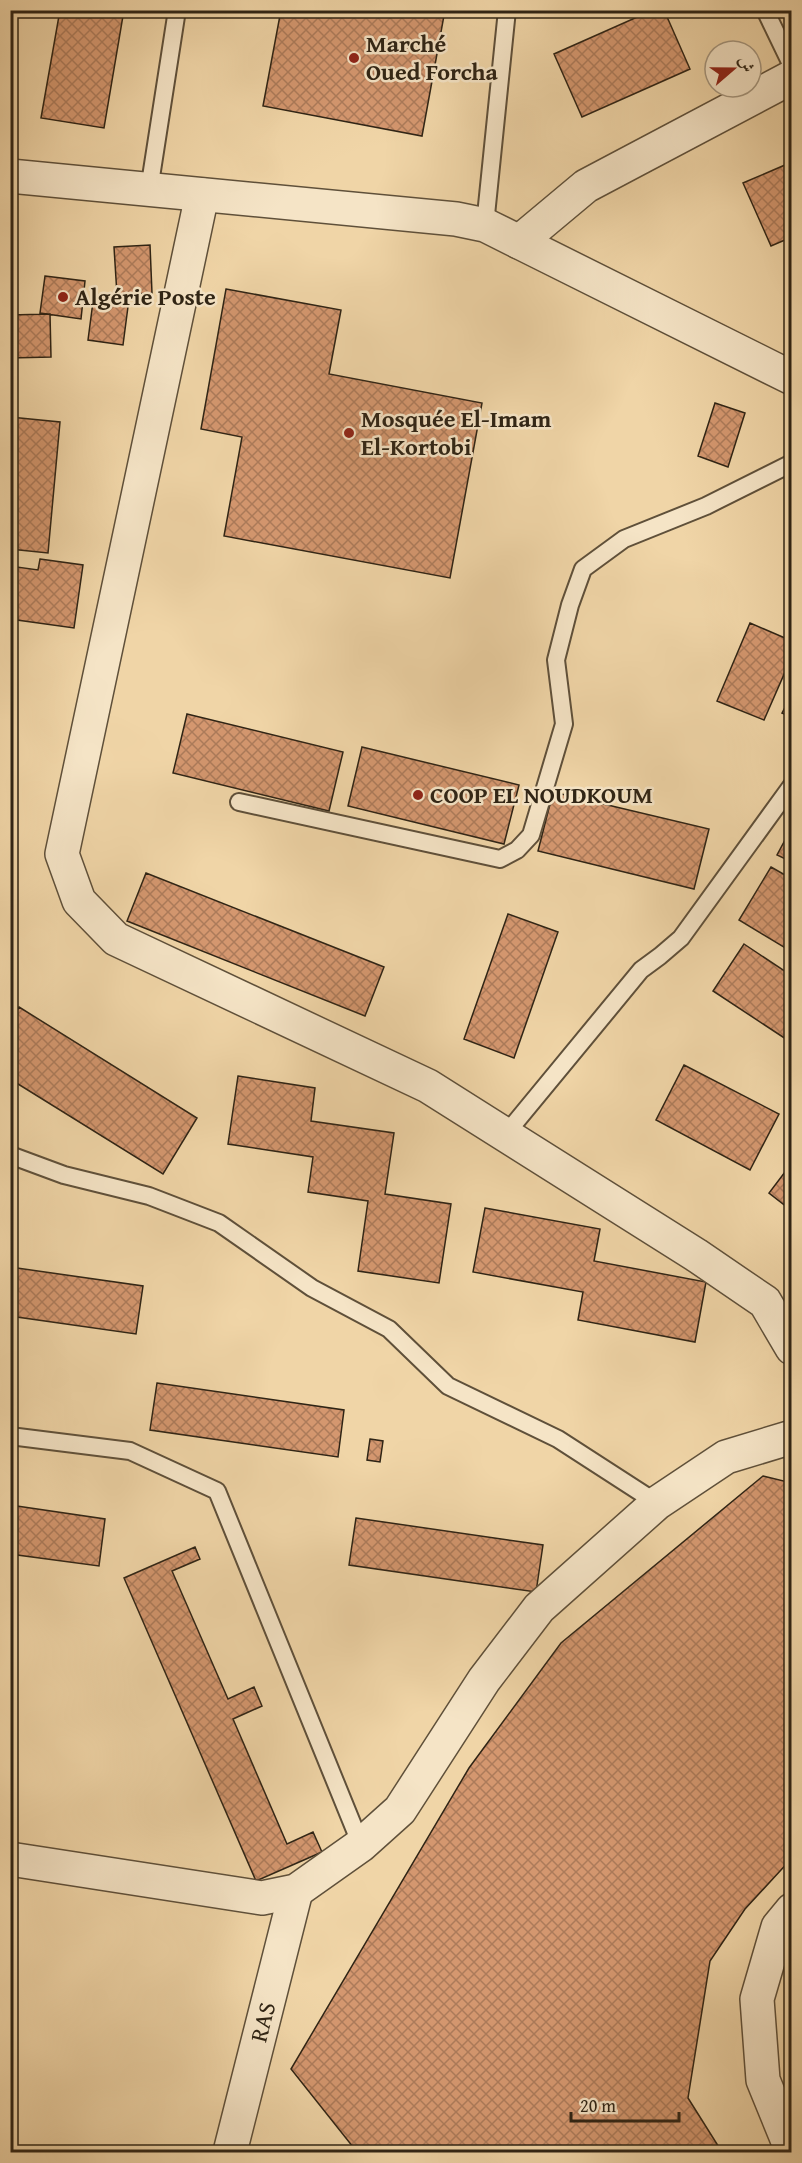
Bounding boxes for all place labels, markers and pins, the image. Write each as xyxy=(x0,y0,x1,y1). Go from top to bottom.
place label: Marché Oued Forcha xyxy=(366,26,499,89)
marker: Marché Oued Forcha xyxy=(347,51,361,65)
place label: Algérie Poste xyxy=(75,279,216,314)
marker: Algérie Poste xyxy=(56,290,70,304)
place label: Mosquée El-Imam El-Kortobi xyxy=(361,401,552,464)
marker: Mosquée El-Imam El-Kortobi xyxy=(342,426,356,440)
place label: COOP EL NOUDKOUM xyxy=(430,777,653,812)
marker: COOP EL NOUDKOUM xyxy=(411,788,425,802)

